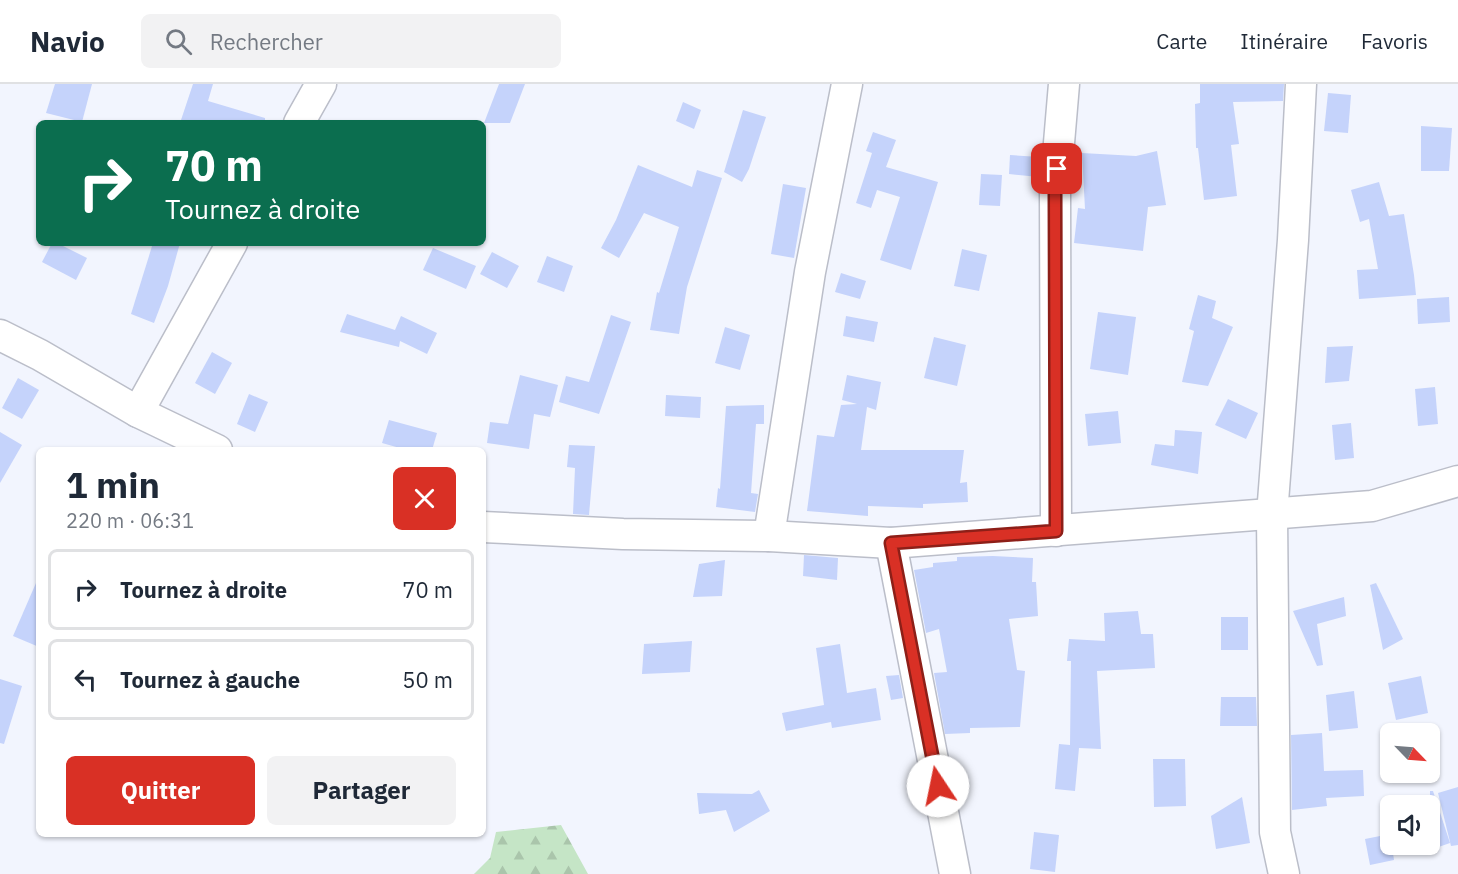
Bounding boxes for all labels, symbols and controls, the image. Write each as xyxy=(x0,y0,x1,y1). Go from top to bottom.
search box xyxy=(141,14,561,68)
text: Navio xyxy=(30,23,105,60)
icon: search xyxy=(162,25,195,58)
text: Rechercher xyxy=(210,27,323,56)
text: Carte xyxy=(1156,27,1207,55)
text: Itinéraire xyxy=(1240,27,1328,55)
text: Favoris xyxy=(1361,27,1428,55)
text: 70 m xyxy=(165,138,263,193)
pin xyxy=(1031,143,1082,194)
icon: right xyxy=(66,144,144,222)
icon: arrive xyxy=(1040,152,1073,185)
text: Tournez à droite xyxy=(165,191,360,226)
text: 1 min xyxy=(66,461,160,508)
button: close xyxy=(393,467,456,530)
text: 220 m · 06:31 xyxy=(66,507,194,534)
icon: right xyxy=(69,573,102,606)
text: Tournez à droite xyxy=(120,575,287,604)
text: 70 m xyxy=(402,575,453,604)
icon: left xyxy=(69,663,102,696)
text: Tournez à gauche xyxy=(120,665,300,694)
text: 50 m xyxy=(402,665,453,694)
north arrow xyxy=(1380,723,1440,783)
map controls xyxy=(1380,723,1440,855)
position arrow xyxy=(906,754,970,818)
button: Quitter xyxy=(66,756,255,825)
button: Partager xyxy=(267,756,456,825)
button: sound xyxy=(1380,795,1440,855)

